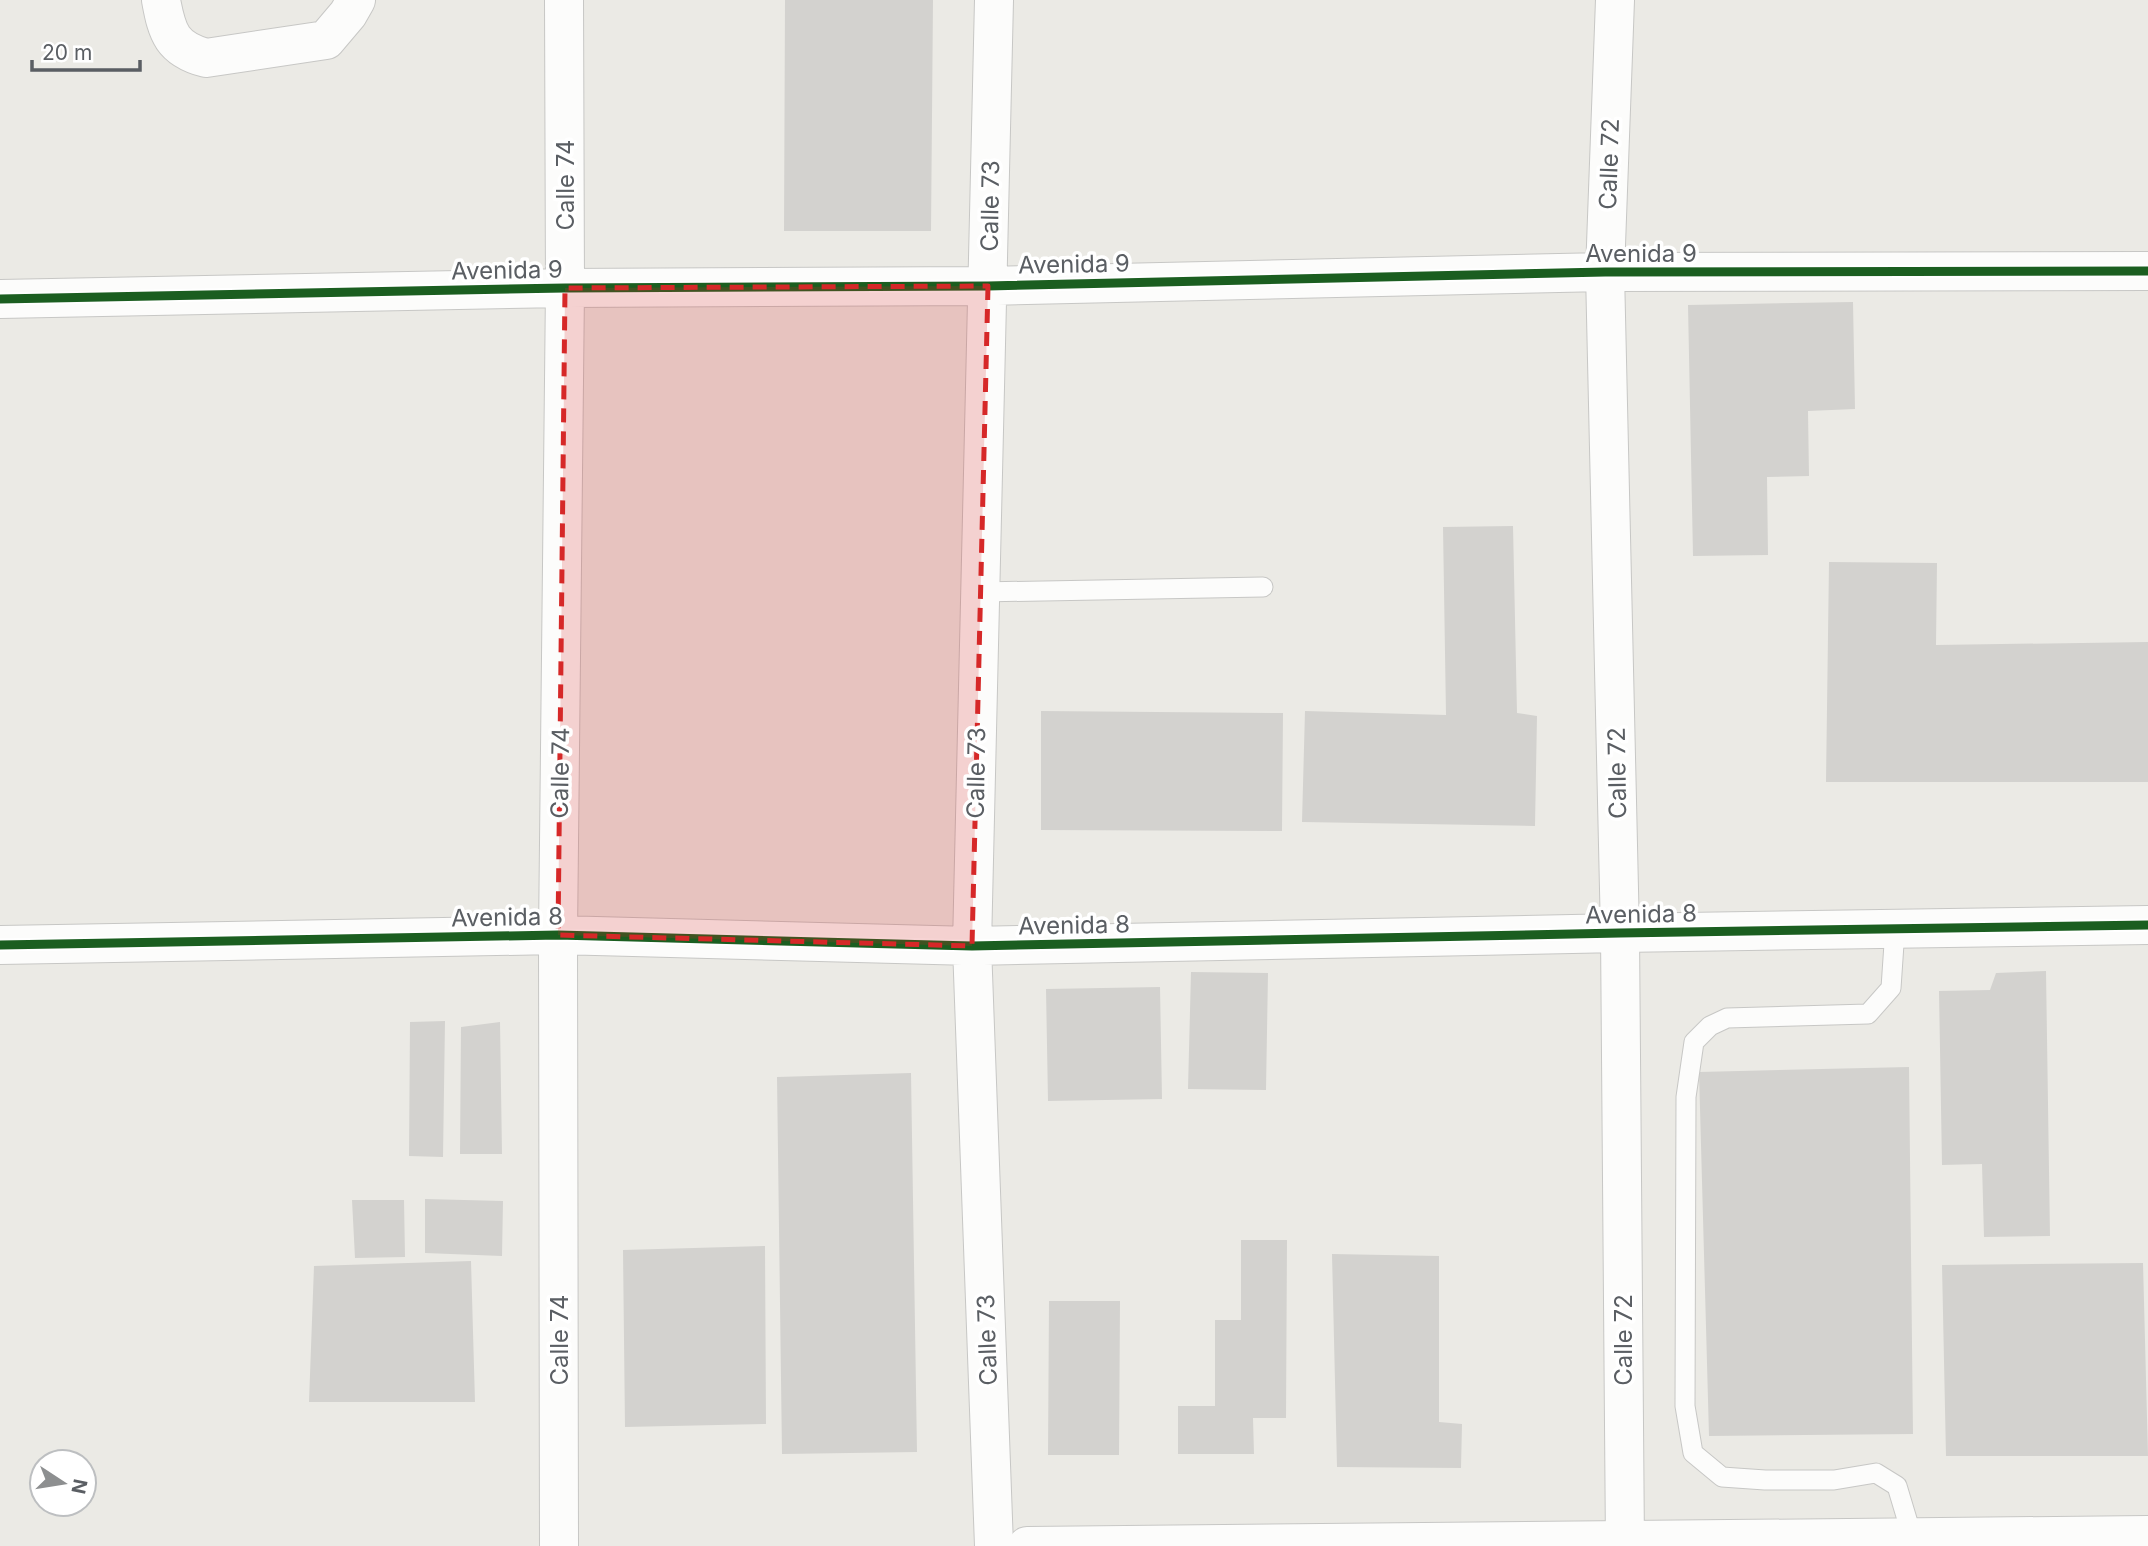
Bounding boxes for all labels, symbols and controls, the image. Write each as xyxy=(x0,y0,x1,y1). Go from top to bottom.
scale bar xyxy=(32,28,140,72)
text: 20 m xyxy=(42,40,92,65)
street label: Calle 72 xyxy=(1593,118,1625,210)
street label: Calle 74 xyxy=(551,139,580,231)
street label: Calle 73 xyxy=(975,160,1005,252)
street label: Avenida 9 xyxy=(1585,239,1697,268)
street label: Avenida 9 xyxy=(1018,249,1130,279)
street label: Avenida 9 xyxy=(451,255,563,285)
street label: Calle 74 xyxy=(545,727,575,819)
street label: Calle 73 xyxy=(961,727,991,819)
street label: Calle 72 xyxy=(1602,727,1632,819)
street label: Avenida 8 xyxy=(1585,899,1697,929)
street label: Avenida 8 xyxy=(451,902,563,932)
street label: Avenida 8 xyxy=(1018,910,1130,940)
street label: Calle 74 xyxy=(545,1294,574,1386)
street label: Calle 73 xyxy=(971,1294,1003,1386)
street label: Calle 72 xyxy=(1609,1294,1638,1386)
north arrow xyxy=(28,1448,98,1518)
text: N xyxy=(66,1477,92,1496)

